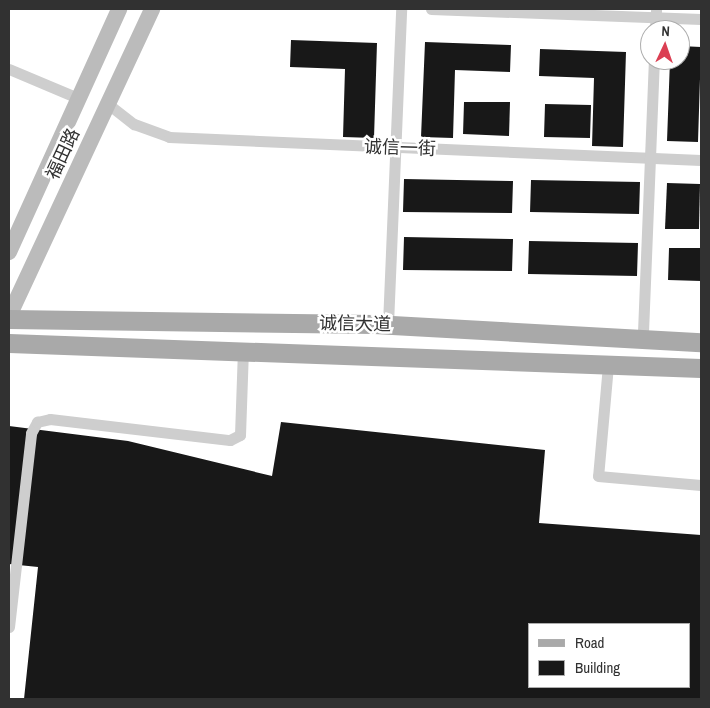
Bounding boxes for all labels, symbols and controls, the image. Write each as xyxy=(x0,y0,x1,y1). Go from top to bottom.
north arrow xyxy=(640,20,690,70)
text: N xyxy=(661,22,670,40)
street label: 福田路 xyxy=(42,125,84,183)
street label: 诚信一街 xyxy=(364,136,436,160)
street label: 诚信大道 xyxy=(319,313,391,335)
legend xyxy=(528,623,690,688)
text: Road xyxy=(575,632,604,653)
text: Building xyxy=(575,657,620,678)

